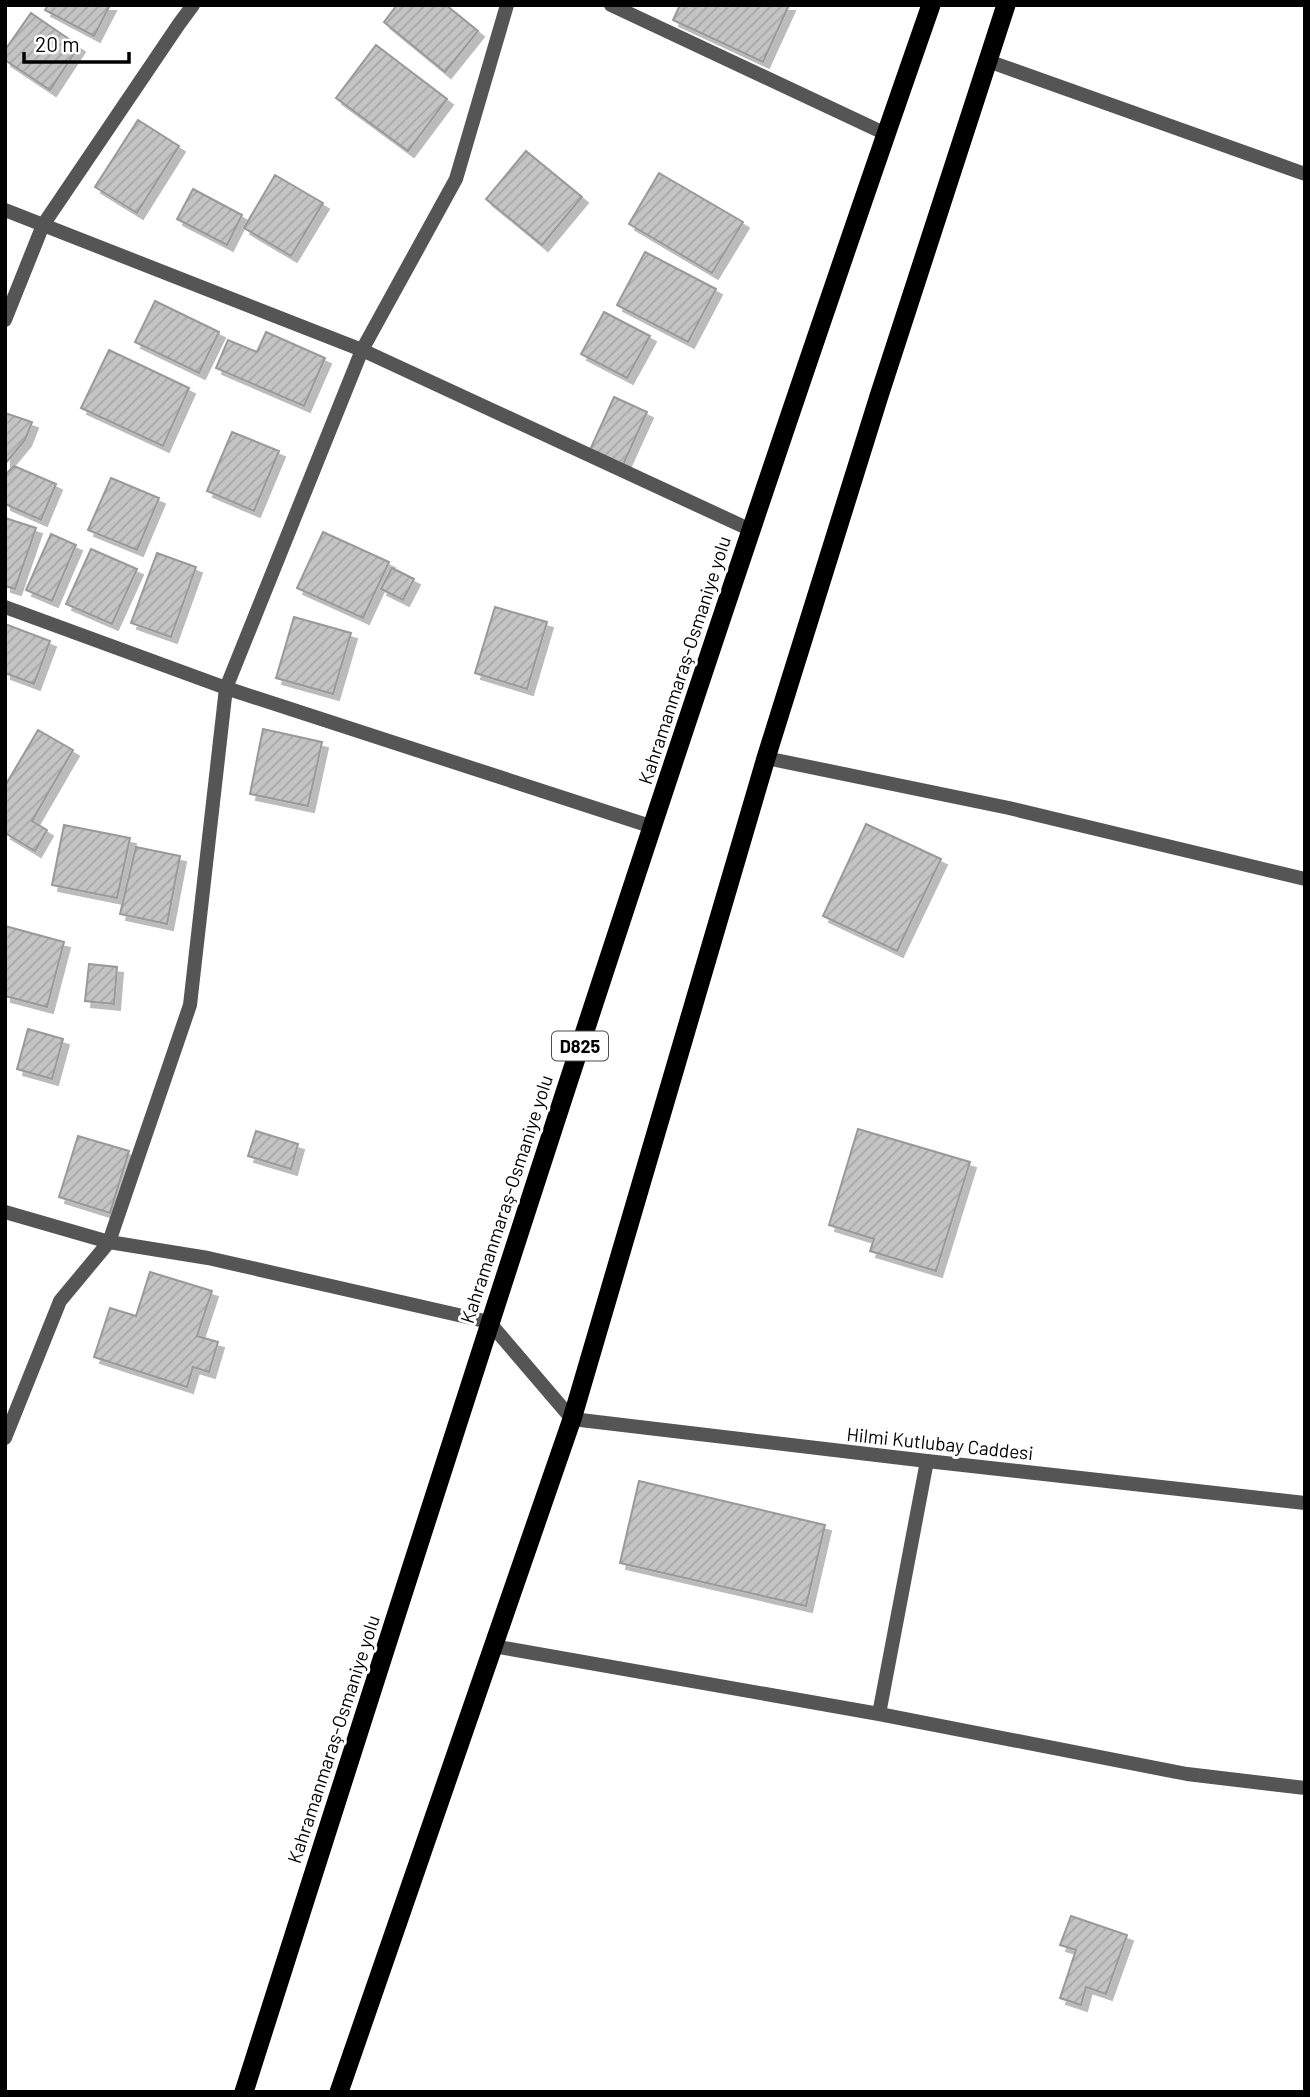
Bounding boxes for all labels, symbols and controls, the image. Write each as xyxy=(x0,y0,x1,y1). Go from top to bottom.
scale bar xyxy=(24,21,130,65)
text: 20 m xyxy=(35,31,80,56)
street label: Kahramanmaraş-Osmaniye yolu xyxy=(633,533,735,787)
road number: D825 xyxy=(552,1031,608,1060)
street label: Kahramanmaraş-Osmaniye yolu xyxy=(455,1072,557,1326)
street label: Hilmi Kutlubay Caddesi xyxy=(846,1422,1034,1464)
street label: Kahramanmaraş-Osmaniye yolu xyxy=(282,1612,384,1866)

